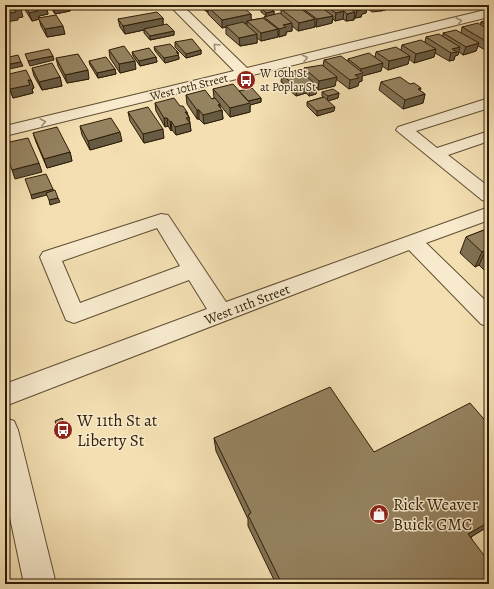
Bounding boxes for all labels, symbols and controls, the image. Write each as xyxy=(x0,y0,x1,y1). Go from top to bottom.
one-way arrow xyxy=(456,17,462,25)
one-way arrow xyxy=(213,43,221,51)
one-way arrow xyxy=(302,55,308,63)
place label: W 10th St at Poplar St xyxy=(259,65,316,95)
bus stop icon: W 10th St at Poplar St xyxy=(235,69,257,91)
street label: West 10th Street xyxy=(147,70,230,105)
one-way arrow xyxy=(39,118,46,127)
street label: West 11th Street xyxy=(201,279,293,330)
place label: W 11th St at Liberty St xyxy=(76,409,158,452)
bus stop icon: W 11th St at Liberty St xyxy=(52,419,74,441)
place label: Rick Weaver Buick GMC xyxy=(393,493,479,536)
shop icon: Rick Weaver Buick GMC xyxy=(368,503,390,525)

